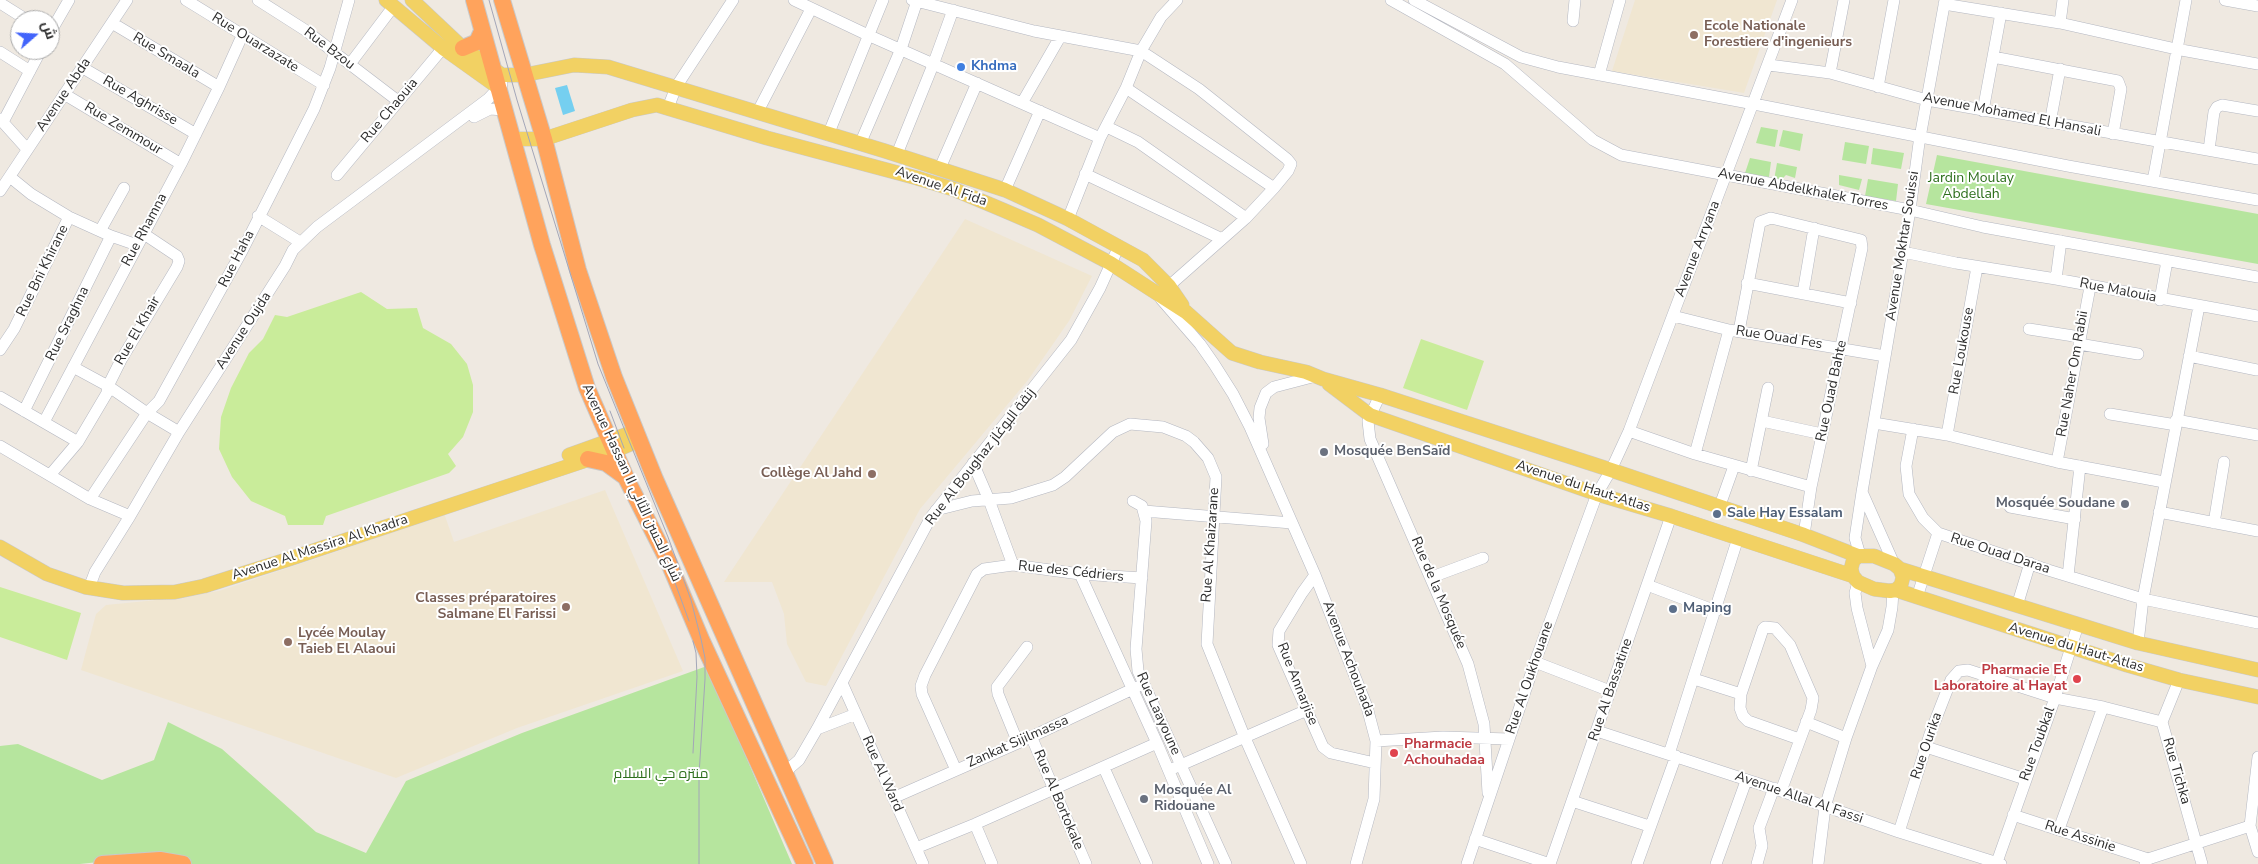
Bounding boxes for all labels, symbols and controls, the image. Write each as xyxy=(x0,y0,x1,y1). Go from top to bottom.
north arrow xyxy=(10,10,60,60)
street label: Rue Ouarzazate xyxy=(208,10,302,76)
text: ش xyxy=(37,19,61,42)
place label: Ecole Nationale Forestiere d'ingenieurs xyxy=(1704,19,1852,52)
street label: Rue Bzou xyxy=(300,24,358,74)
street label: Rue Smaala xyxy=(129,29,203,83)
marker: Ecole Nationale Forestiere d'ingenieurs xyxy=(1688,29,1700,41)
street label: Avenue Abda xyxy=(33,55,95,135)
place label: Khdma xyxy=(971,59,1017,75)
marker: Khdma xyxy=(955,61,967,73)
street label: Rue Aghrisse xyxy=(100,73,180,129)
street label: Rue Chaouia xyxy=(358,75,422,147)
street label: Avenue Mohamed El Hansali xyxy=(1922,89,2102,141)
street label: Rue Zemmour xyxy=(81,99,165,159)
street label: Avenue Al Fida xyxy=(893,163,989,211)
street label: Avenue Abdelkhalek Torres xyxy=(1716,165,1890,215)
street label: Avenue Mokhtar Souissi xyxy=(1883,170,1923,322)
park label: Jardin Moulay Abdellah xyxy=(1928,171,2014,203)
street label: Rue Rhamna xyxy=(119,191,171,269)
street label: Avenue Arryana xyxy=(1672,198,1724,300)
street label: Rue Bni Khirane xyxy=(13,222,73,320)
street label: Rue Haha xyxy=(216,228,258,290)
street label: Rue Malouia xyxy=(2078,275,2158,307)
street label: Rue Sraghna xyxy=(43,284,93,364)
street label: Avenue Oujda xyxy=(213,289,275,373)
street label: Rue El Khair xyxy=(112,294,164,368)
street label: Rue Loukouse xyxy=(1946,306,1978,396)
street label: Rue Naher Om Rabii xyxy=(2054,310,2092,438)
street label: Rue Ouad Fes xyxy=(1734,323,1824,353)
street label: Rue Ouad Bahte xyxy=(1813,339,1851,443)
street label: Avenue Hassan II شارع الحسن الثاني xyxy=(578,381,684,585)
street label: Rue Al Boughaz زنقة البوغاز xyxy=(922,385,1040,529)
place label: Mosquée BenSaïd xyxy=(1334,444,1450,460)
marker: Mosquée BenSaïd xyxy=(1318,446,1330,458)
street label: Avenue du Haut-Atlas xyxy=(1514,457,1652,517)
place label: Collège Al Jahd xyxy=(761,466,862,482)
marker: Collège Al Jahd xyxy=(866,468,878,480)
street label: Rue Al Khaizarane xyxy=(1199,487,1223,603)
place label: Mosquée Soudane xyxy=(1996,496,2115,512)
marker: Mosquée Soudane xyxy=(2119,498,2131,510)
place label: Sale Hay Essalam xyxy=(1727,506,1843,522)
marker: Sale Hay Essalam xyxy=(1711,508,1723,520)
street label: Avenue Al Massira Al Khadra xyxy=(230,512,410,584)
street label: Rue Ouad Daraa xyxy=(1948,530,2052,578)
street label: Rue de la Mosquée xyxy=(1407,534,1469,652)
street label: Rue des Cédriers xyxy=(1017,558,1125,586)
place label: Classes préparatoires Salmane El Farissi xyxy=(415,591,556,624)
street label: Avenue Achouhada xyxy=(1318,599,1378,719)
marker: Classes préparatoires Salmane El Farissi xyxy=(560,601,572,613)
place label: Maping xyxy=(1683,601,1731,617)
marker: Maping xyxy=(1667,603,1679,615)
street label: Rue Al Oukhouane xyxy=(1503,619,1557,737)
street label: Avenue du Haut-Atlas xyxy=(2006,619,2146,677)
place label: Lycée Moulay Taieb El Alaoui xyxy=(298,626,395,658)
marker: Lycée Moulay Taieb El Alaoui xyxy=(282,636,294,648)
street label: Rue Al Bassatine xyxy=(1586,636,1636,744)
street label: Rue Annarjise xyxy=(1273,640,1321,728)
place label: Pharmacie Et Laboratoire al Hayat xyxy=(1934,663,2067,696)
street label: Rue Laayoune xyxy=(1132,670,1184,758)
marker: Pharmacie Et Laboratoire al Hayat xyxy=(2071,673,2083,685)
street label: Rue Toubkal xyxy=(2017,705,2059,783)
street label: Rue Ourika xyxy=(1908,710,1946,782)
street label: Zankat Sijilmassa xyxy=(965,712,1071,772)
street label: Rue Al Ward xyxy=(858,733,906,815)
street label: Rue Tichka xyxy=(2158,736,2194,806)
place label: Pharmacie Achouhadaa xyxy=(1404,737,1485,770)
street label: Rue Al Bortokale xyxy=(1029,747,1087,853)
marker: Pharmacie Achouhadaa xyxy=(1388,747,1400,759)
park label: منتزه حي السلام xyxy=(614,767,708,783)
street label: Avenue Allal Al Fassi xyxy=(1733,768,1865,828)
place label: Mosquée Al Ridouane xyxy=(1154,783,1231,816)
marker: Mosquée Al Ridouane xyxy=(1138,793,1150,805)
street label: Rue Assinie xyxy=(2042,818,2118,856)

